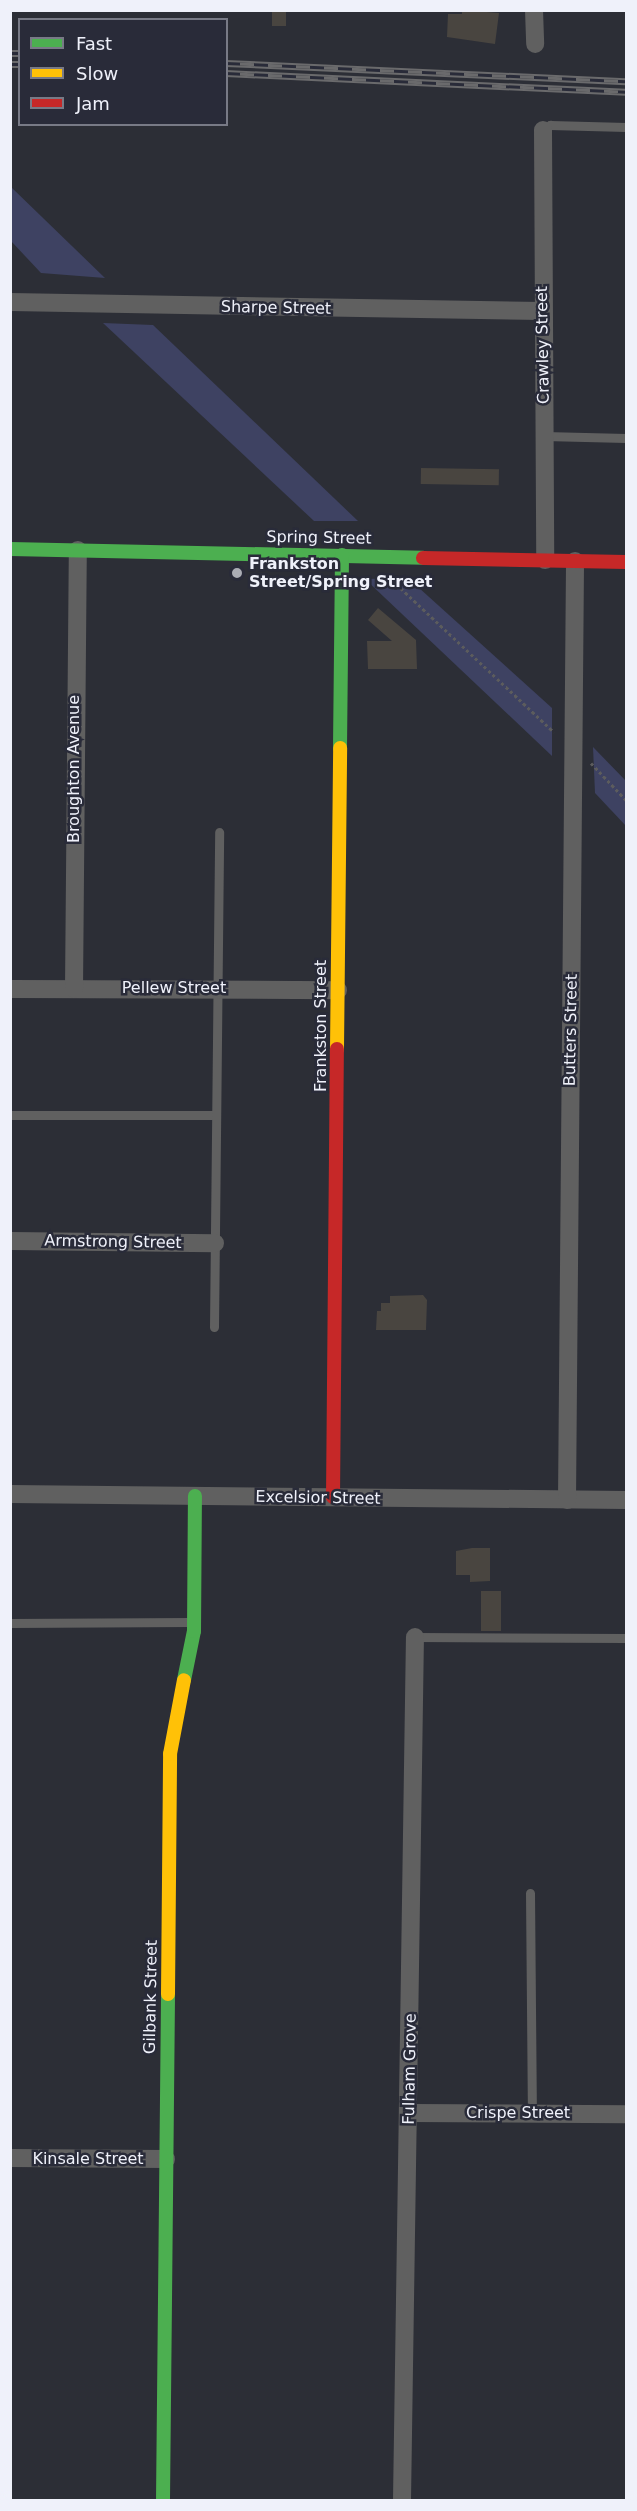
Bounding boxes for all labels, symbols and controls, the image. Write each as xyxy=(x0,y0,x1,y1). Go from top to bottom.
legend xyxy=(18,18,228,126)
text: Fast xyxy=(76,33,112,54)
text: Slow xyxy=(76,63,118,84)
text: Jam xyxy=(76,93,110,114)
street label: Crawley Street xyxy=(532,286,554,404)
street label: Sharpe Street xyxy=(221,297,331,319)
street label: Spring Street xyxy=(266,527,372,549)
place label: Frankston Street/Spring Street xyxy=(249,554,432,592)
marker: Frankston Street/Spring Street xyxy=(230,566,244,580)
street label: Broughton Avenue xyxy=(64,695,84,843)
street label: Frankston Street xyxy=(311,960,331,1092)
street label: Butters Street xyxy=(560,974,582,1086)
street label: Pellew Street xyxy=(122,978,226,998)
street label: Armstrong Street xyxy=(44,1231,182,1253)
street label: Excelsior Street xyxy=(255,1487,381,1509)
street label: Gilbank Street xyxy=(140,1940,162,2054)
street label: Fulham Grove xyxy=(399,2013,421,2125)
street label: Crispe Street xyxy=(466,2103,570,2123)
street label: Kinsale Street xyxy=(32,2149,144,2169)

